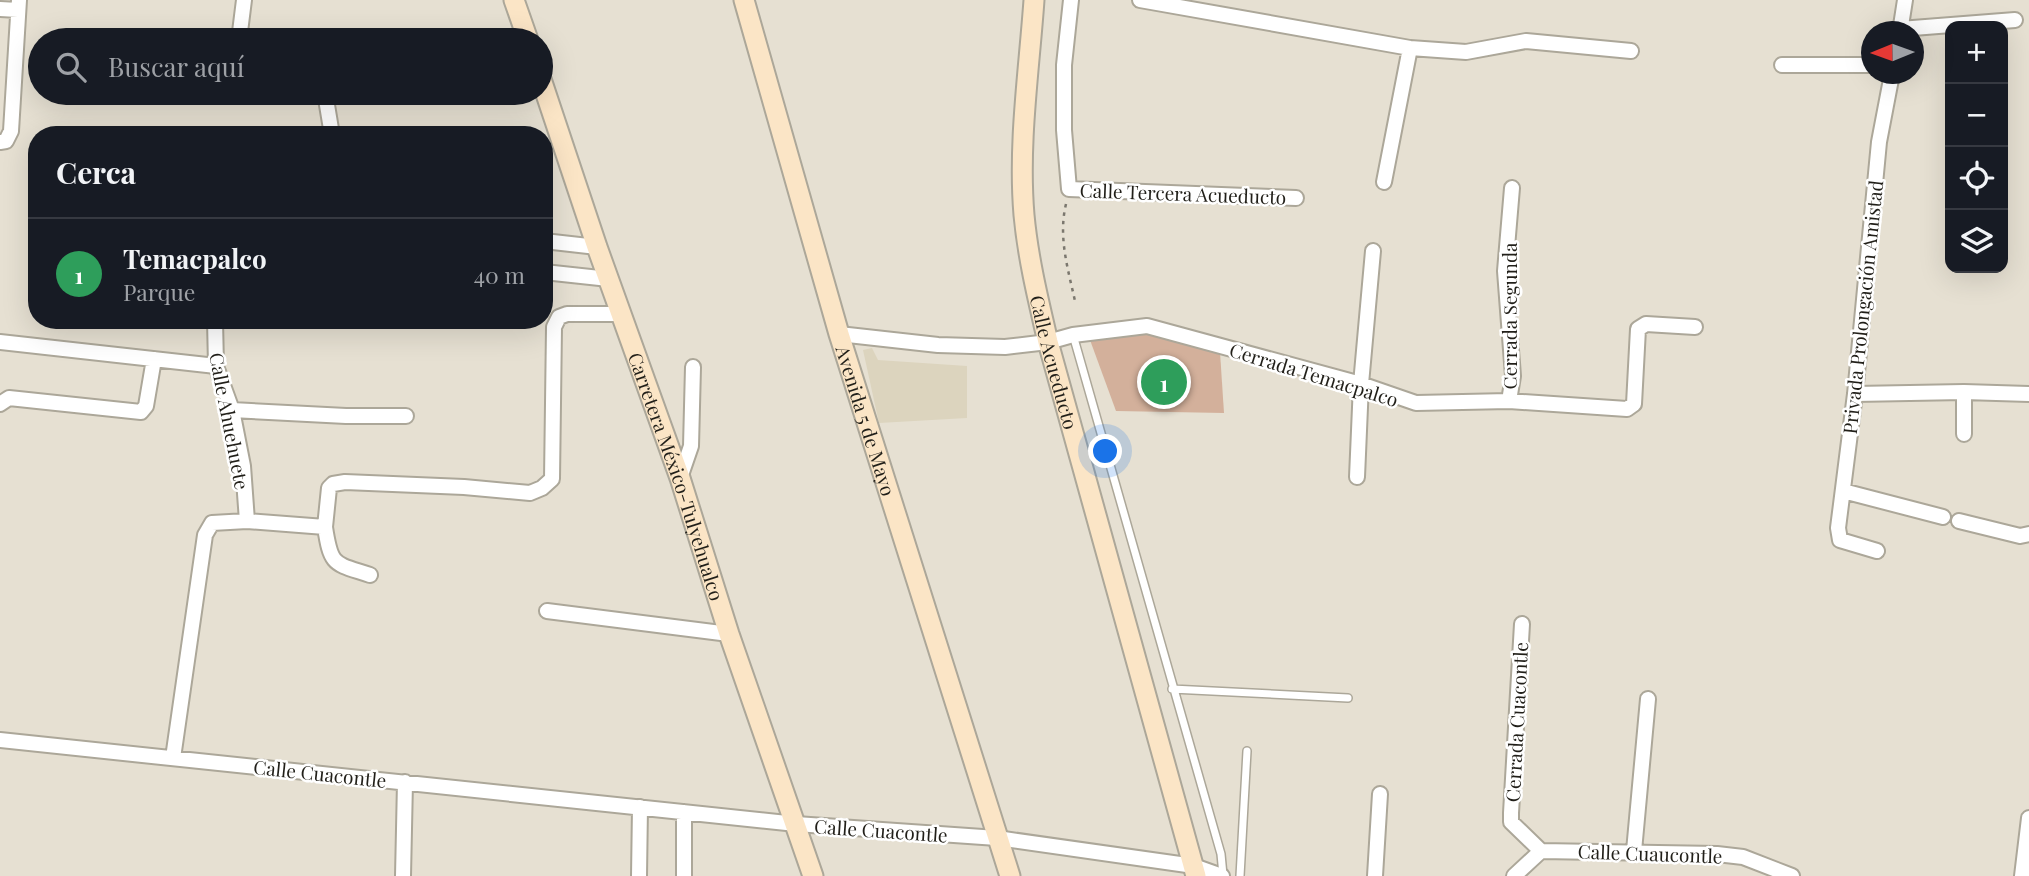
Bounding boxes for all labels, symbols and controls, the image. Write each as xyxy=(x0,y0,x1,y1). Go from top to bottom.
north arrow xyxy=(1861,21,1924,84)
map controls xyxy=(1945,21,2008,273)
button: + xyxy=(1945,21,2008,84)
search box xyxy=(28,28,553,105)
icon: search xyxy=(52,48,90,86)
text: Buscar aquí xyxy=(108,49,244,84)
button: − xyxy=(1945,84,2008,147)
button: locate xyxy=(1945,147,2008,210)
text: Cerca xyxy=(56,152,136,192)
street label: Calle Tercera Acueducto xyxy=(1079,176,1287,210)
street label: Privada Prolongación Amistad xyxy=(1836,179,1888,435)
button: layers xyxy=(1945,210,2008,273)
text: Temacpalco xyxy=(123,241,267,276)
street label: Cerrada Segunda xyxy=(1496,242,1522,389)
text: 1 xyxy=(75,259,83,290)
text: 40 m xyxy=(474,259,525,290)
text: Parque xyxy=(123,276,195,307)
street label: Calle Acueducto xyxy=(1025,293,1085,432)
street label: Cerrada Temacpalco xyxy=(1226,336,1402,412)
street label: Avenida 5 de Mayo xyxy=(830,341,902,499)
street label: Carretera México-Tulyehualco xyxy=(623,349,731,604)
street label: Calle Ahuehuete xyxy=(204,350,256,492)
pin: 1 xyxy=(1141,356,1187,408)
your location xyxy=(1088,434,1122,468)
street label: Cerrada Cuacontle xyxy=(1499,641,1533,803)
street label: Calle Cuacontle xyxy=(252,753,388,793)
street label: Calle Cuacontle xyxy=(813,812,949,848)
street label: Calle Cuaucontle xyxy=(1577,837,1723,869)

